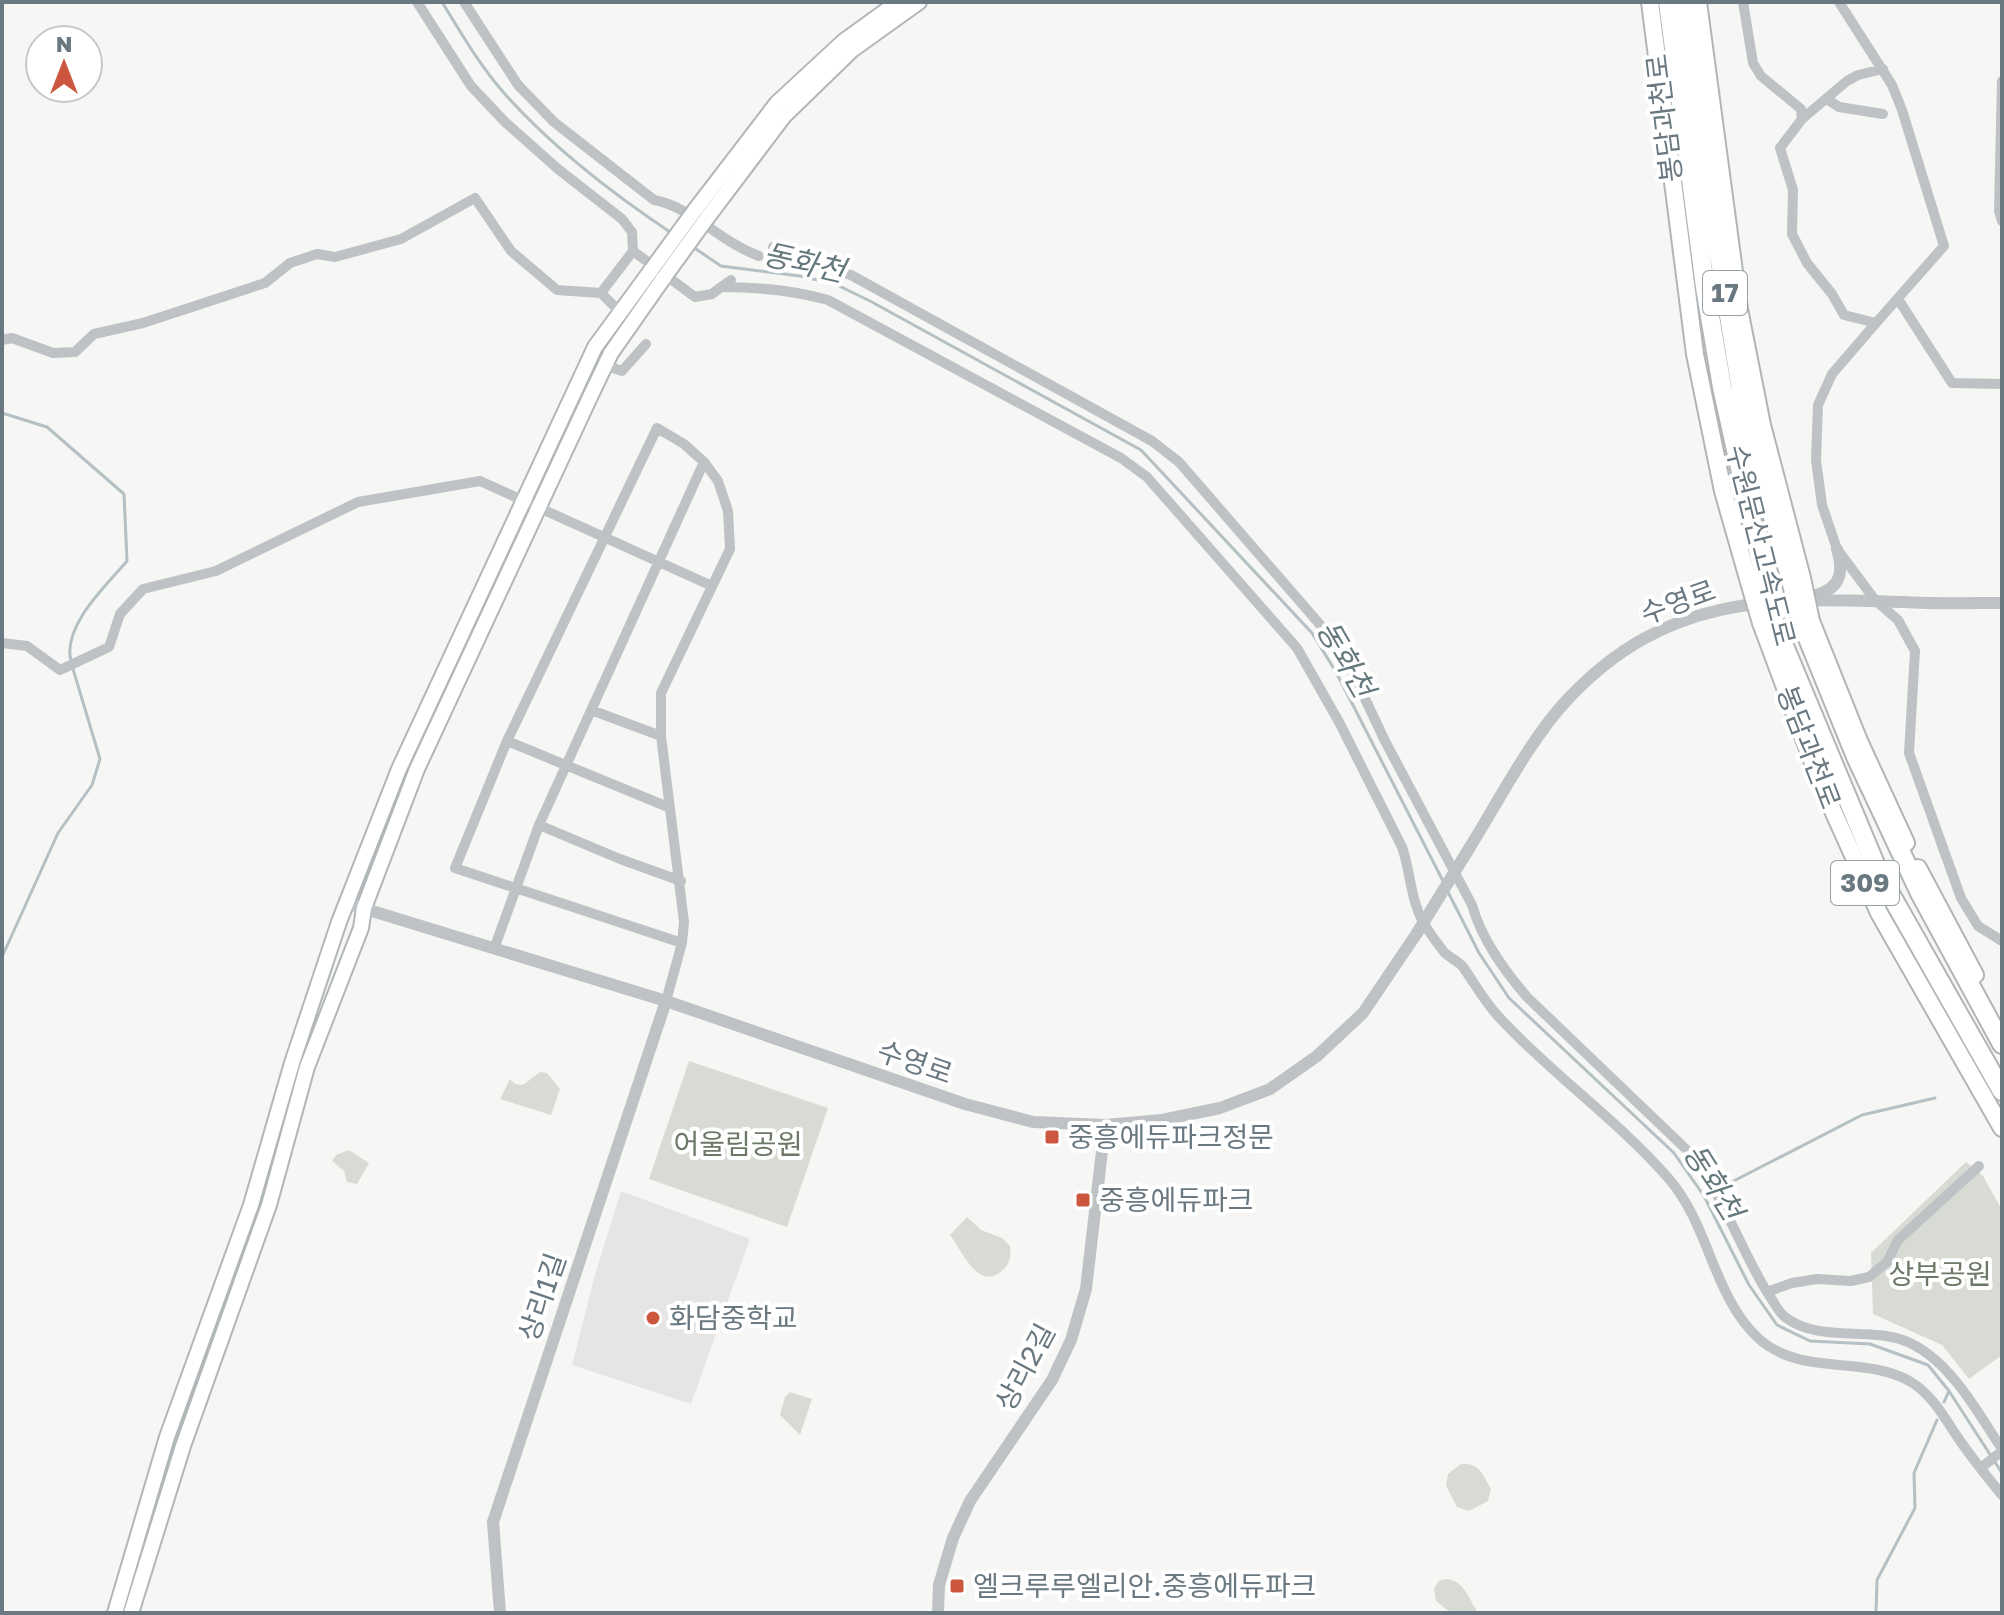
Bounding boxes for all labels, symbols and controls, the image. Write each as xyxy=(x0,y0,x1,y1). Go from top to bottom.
north arrow xyxy=(24,24,104,104)
text: N xyxy=(56,30,72,57)
street label: 봉담과천로 xyxy=(1639,52,1688,184)
water label: 동화천 xyxy=(760,235,852,290)
road number: 17 xyxy=(1703,271,1747,315)
street label: 수원문산고속도로 xyxy=(1721,441,1802,649)
street label: 수영로 xyxy=(1636,573,1720,630)
water label: 동화천 xyxy=(1310,614,1384,706)
street label: 봉담과천로 xyxy=(1771,681,1848,813)
road number: 309 xyxy=(1831,861,1899,905)
street label: 수영로 xyxy=(873,1033,957,1090)
place label: 중흥에듀파크정문 xyxy=(1068,1120,1274,1153)
park label: 어울림공원 xyxy=(674,1127,802,1160)
marker: 중흥에듀파크정문 xyxy=(1043,1128,1061,1146)
water label: 동화천 xyxy=(1677,1137,1753,1229)
place label: 중흥에듀파크 xyxy=(1099,1183,1254,1216)
marker: 중흥에듀파크 xyxy=(1074,1191,1092,1209)
street label: 상리1길 xyxy=(511,1249,572,1345)
park label: 상부공원 xyxy=(1888,1257,1992,1290)
place label: 화담중학교 xyxy=(669,1301,798,1334)
marker: 화담중학교 xyxy=(644,1309,662,1327)
street label: 상리2길 xyxy=(988,1318,1061,1416)
place label: 엘크루루엘리안.중흥에듀파크 xyxy=(973,1569,1316,1602)
marker: 엘크루루엘리안.중흥에듀파크 xyxy=(948,1577,966,1595)

